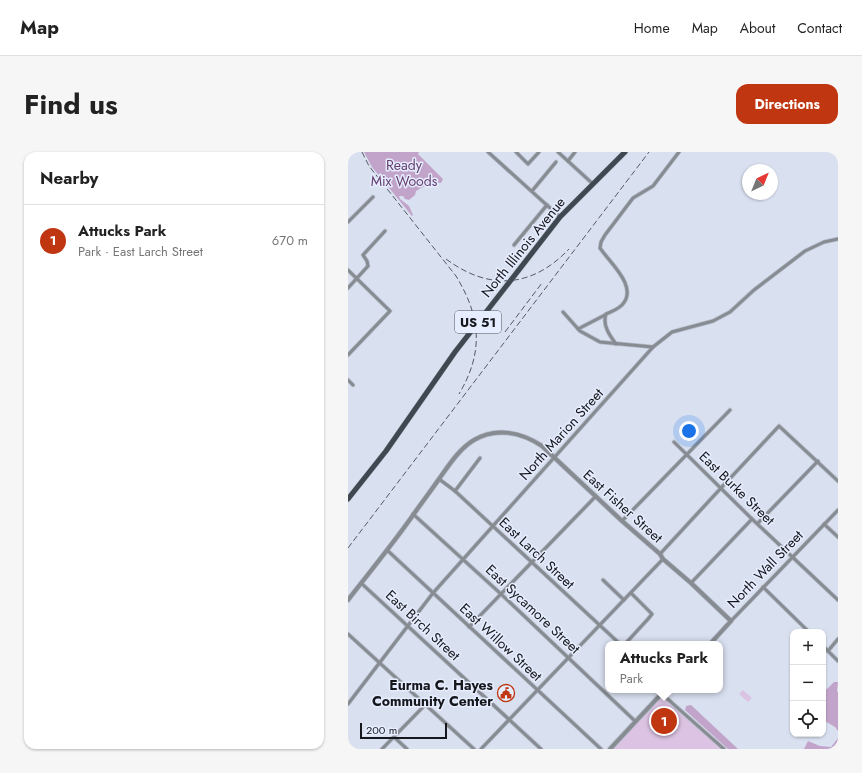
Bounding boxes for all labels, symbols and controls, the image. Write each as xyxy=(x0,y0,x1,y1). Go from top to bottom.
text: Map xyxy=(20,14,59,41)
text: Home xyxy=(634,18,670,38)
text: Map xyxy=(692,18,718,38)
text: About xyxy=(740,18,775,38)
text: Contact xyxy=(797,18,842,38)
text: Find us xyxy=(24,84,118,125)
button: Directions xyxy=(736,84,838,124)
park label: Ready Mix Woods xyxy=(371,155,438,191)
north arrow xyxy=(742,164,778,200)
text: Nearby xyxy=(40,166,98,190)
street label: North Illinois Avenue xyxy=(476,193,570,301)
text: Attucks Park xyxy=(78,220,166,242)
text: 1 xyxy=(50,231,56,250)
text: 670 m xyxy=(272,231,308,250)
text: Park · East Larch Street xyxy=(78,242,203,261)
road number: US 51 xyxy=(455,311,501,333)
street label: North Marion Street xyxy=(514,383,608,484)
your location xyxy=(679,421,699,441)
street label: East Burke Street xyxy=(695,447,780,530)
street label: East Fisher Street xyxy=(579,465,668,548)
street label: East Larch Street xyxy=(495,513,580,594)
street label: North Wall Street xyxy=(723,525,808,612)
street label: East Sycamore Street xyxy=(481,560,585,659)
street label: East Birch Street xyxy=(381,585,465,665)
street label: East Willow Street xyxy=(455,598,547,686)
map controls xyxy=(790,629,826,737)
button: + xyxy=(790,629,826,665)
popup xyxy=(605,641,723,693)
text: Attucks Park xyxy=(620,647,708,669)
button: − xyxy=(790,665,826,701)
text: Park xyxy=(620,669,643,688)
place label: Eurma C. Hayes Community Center xyxy=(372,675,494,711)
public building icon: Eurma C. Hayes Community Center xyxy=(496,683,516,703)
button: locate xyxy=(790,701,826,737)
pin: 1 xyxy=(651,706,677,736)
scale bar xyxy=(360,721,447,740)
text: 200 m xyxy=(366,722,397,738)

